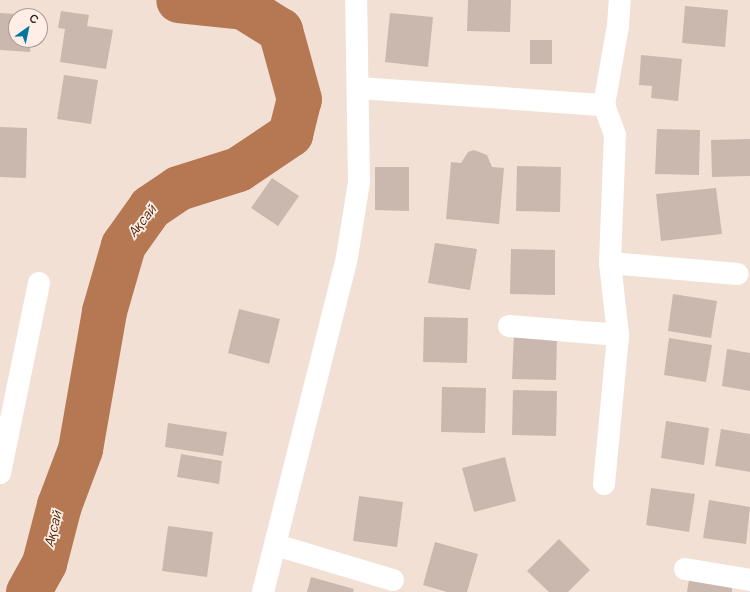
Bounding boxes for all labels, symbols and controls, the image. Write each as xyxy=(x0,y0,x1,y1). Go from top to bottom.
north arrow xyxy=(8,8,48,48)
text: С xyxy=(27,10,42,27)
water label: Ақсай xyxy=(125,202,159,240)
water label: Ақсай xyxy=(41,510,65,548)

